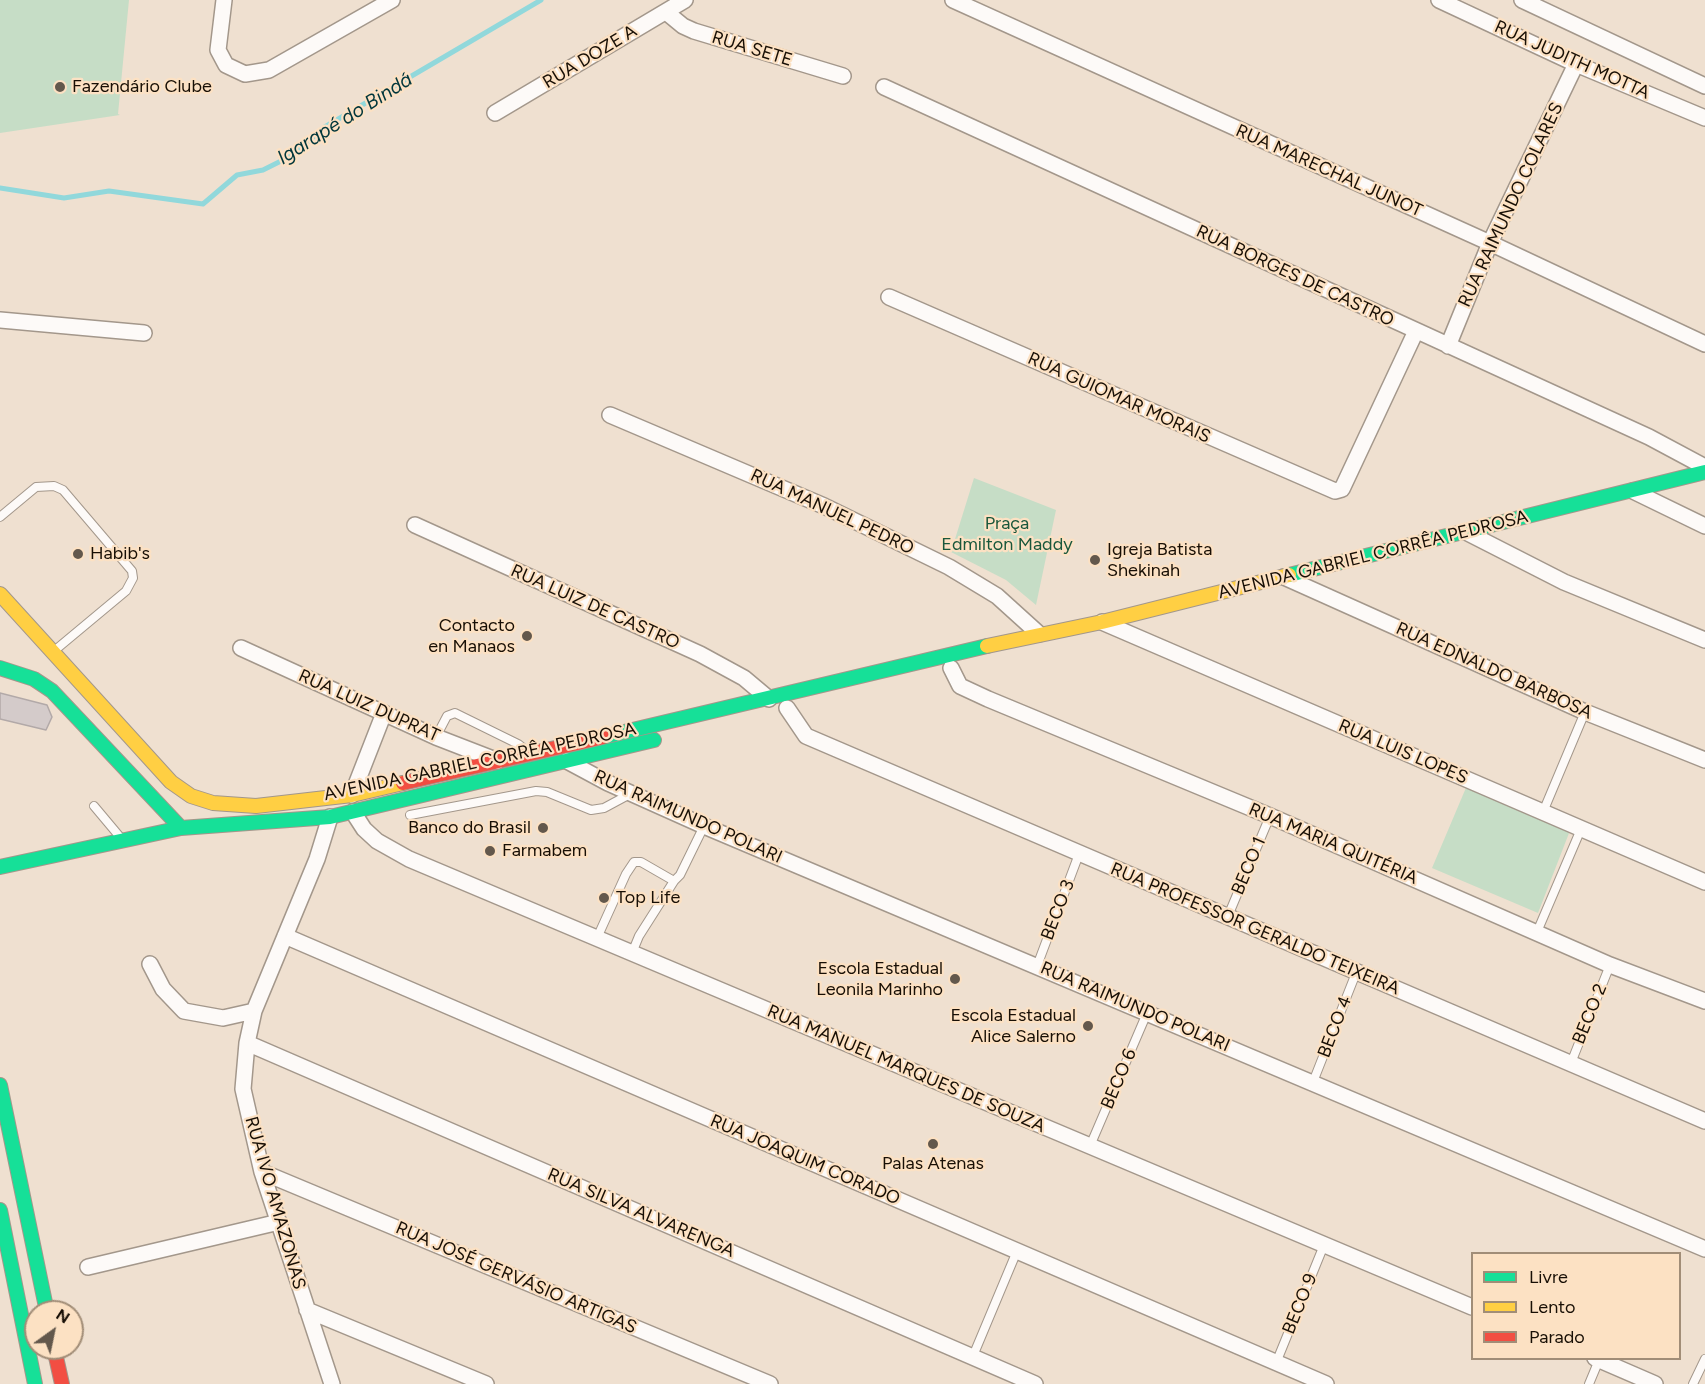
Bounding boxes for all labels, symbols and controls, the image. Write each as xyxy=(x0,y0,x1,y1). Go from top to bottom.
street label: RUA JUDITH MOTTA xyxy=(1491,16,1653,104)
street label: RUA DOZE A xyxy=(539,20,641,94)
street label: RUA SETE xyxy=(709,27,795,71)
water label: Igarapé do Bindá xyxy=(273,68,417,170)
place label: Fazendário Clube xyxy=(72,76,212,98)
marker: Fazendário Clube xyxy=(53,80,67,94)
street label: RUA RAIMUNDO COLARES xyxy=(1454,99,1568,311)
street label: RUA MARECHAL JUNOT xyxy=(1232,120,1426,222)
street label: RUA BORGES DE CASTRO xyxy=(1193,221,1397,331)
street label: RUA GUIOMAR MORAIS xyxy=(1024,348,1214,448)
street label: RUA MANUEL PEDRO xyxy=(747,465,917,559)
street label: AVENIDA GABRIEL CORRÊA PEDROSA xyxy=(1216,506,1530,604)
park label: Praça Edmilton Maddy xyxy=(941,513,1073,556)
place label: Igreja Batista Shekinah xyxy=(1107,539,1212,582)
place label: Habib's xyxy=(90,543,150,565)
marker: Habib's xyxy=(71,547,85,561)
marker: Igreja Batista Shekinah xyxy=(1088,553,1102,567)
street label: RUA LUIZ DE CASTRO xyxy=(507,560,683,654)
place label: Contacto en Manaos xyxy=(428,615,515,658)
street label: RUA EDNALDO BARBOSA xyxy=(1392,618,1596,724)
marker: Contacto en Manaos xyxy=(520,629,534,643)
street label: RUA LUIZ DUPRAT xyxy=(295,665,443,747)
street label: RUA LUIS LOPES xyxy=(1335,715,1471,789)
street label: AVENIDA GABRIEL CORRÊA PEDROSA xyxy=(322,718,638,806)
street label: RUA RAIMUNDO POLARI xyxy=(591,766,785,868)
street label: RUA MARIA QUITÉRIA xyxy=(1245,799,1421,889)
place label: Banco do Brasil xyxy=(408,817,531,839)
marker: Banco do Brasil xyxy=(536,821,550,835)
street label: BECO 1 xyxy=(1227,834,1271,898)
place label: Farmabem xyxy=(502,840,587,862)
marker: Farmabem xyxy=(483,844,497,858)
street label: RUA PROFESSOR GERALDO TEIXEIRA xyxy=(1107,858,1403,1000)
street label: BECO 3 xyxy=(1037,877,1079,943)
place label: Top Life xyxy=(616,887,680,909)
marker: Top Life xyxy=(597,891,611,905)
street label: RUA RAIMUNDO POLARI xyxy=(1037,957,1233,1057)
place label: Escola Estadual Leonila Marinho xyxy=(816,958,943,1000)
marker: Escola Estadual Leonila Marinho xyxy=(948,972,962,986)
street label: BECO 2 xyxy=(1568,981,1612,1047)
street label: BECO 4 xyxy=(1313,993,1357,1061)
street label: RUA MANUEL MARQUES DE SOUZA xyxy=(764,1001,1048,1137)
place label: Escola Estadual Alice Salerno xyxy=(950,1005,1076,1048)
marker: Escola Estadual Alice Salerno xyxy=(1081,1019,1095,1033)
street label: BECO 6 xyxy=(1097,1046,1141,1112)
street label: RUA JOAQUIM CORADO xyxy=(707,1110,903,1210)
street label: RUA IVO AMAZONAS xyxy=(240,1114,310,1292)
marker: Palas Atenas xyxy=(926,1137,940,1151)
place label: Palas Atenas xyxy=(882,1153,984,1175)
street label: RUA SILVA ALVARENGA xyxy=(544,1164,738,1262)
street label: RUA JOSÉ GERVÁSIO ARTIGAS xyxy=(392,1217,640,1339)
legend xyxy=(1471,1252,1681,1360)
text: Livre xyxy=(1529,1266,1568,1288)
street label: BECO 9 xyxy=(1278,1271,1322,1337)
text: Lento xyxy=(1529,1296,1575,1318)
north arrow xyxy=(24,1300,84,1360)
text: N xyxy=(53,1305,73,1327)
text: Parado xyxy=(1529,1326,1585,1348)

